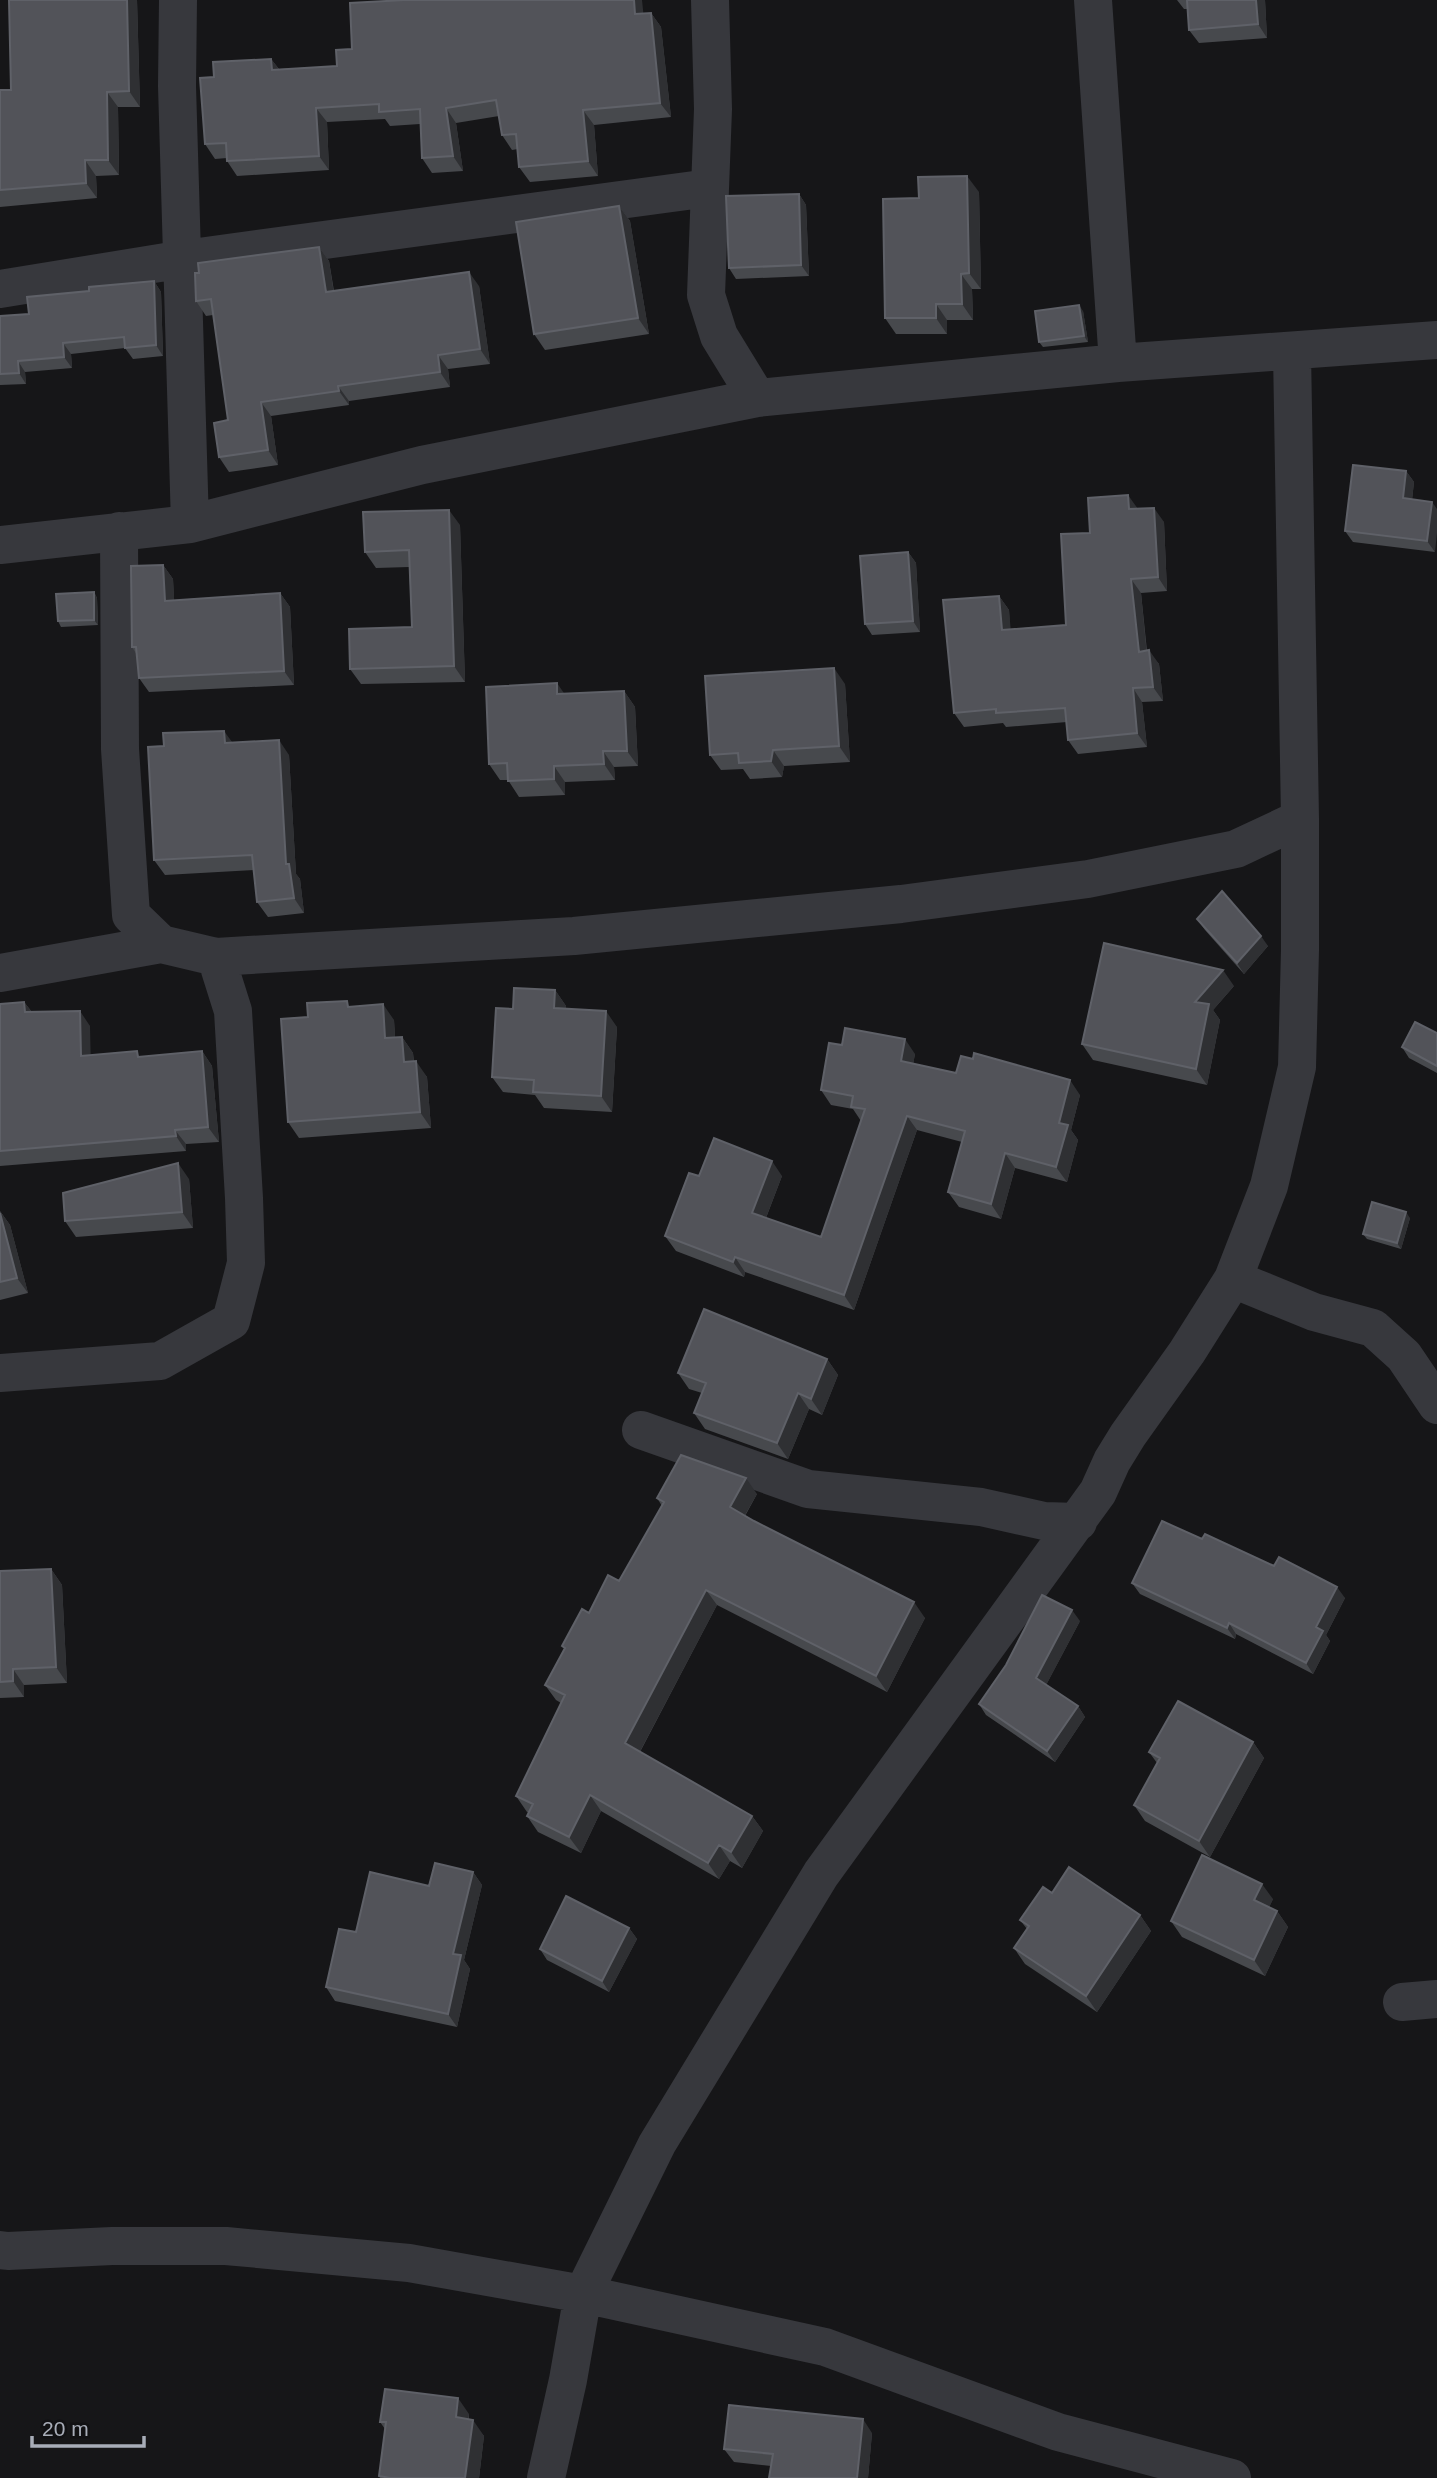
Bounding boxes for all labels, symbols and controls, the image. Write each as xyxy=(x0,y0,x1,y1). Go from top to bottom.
scale bar xyxy=(32,2404,144,2448)
text: 20 m xyxy=(42,2417,89,2440)

